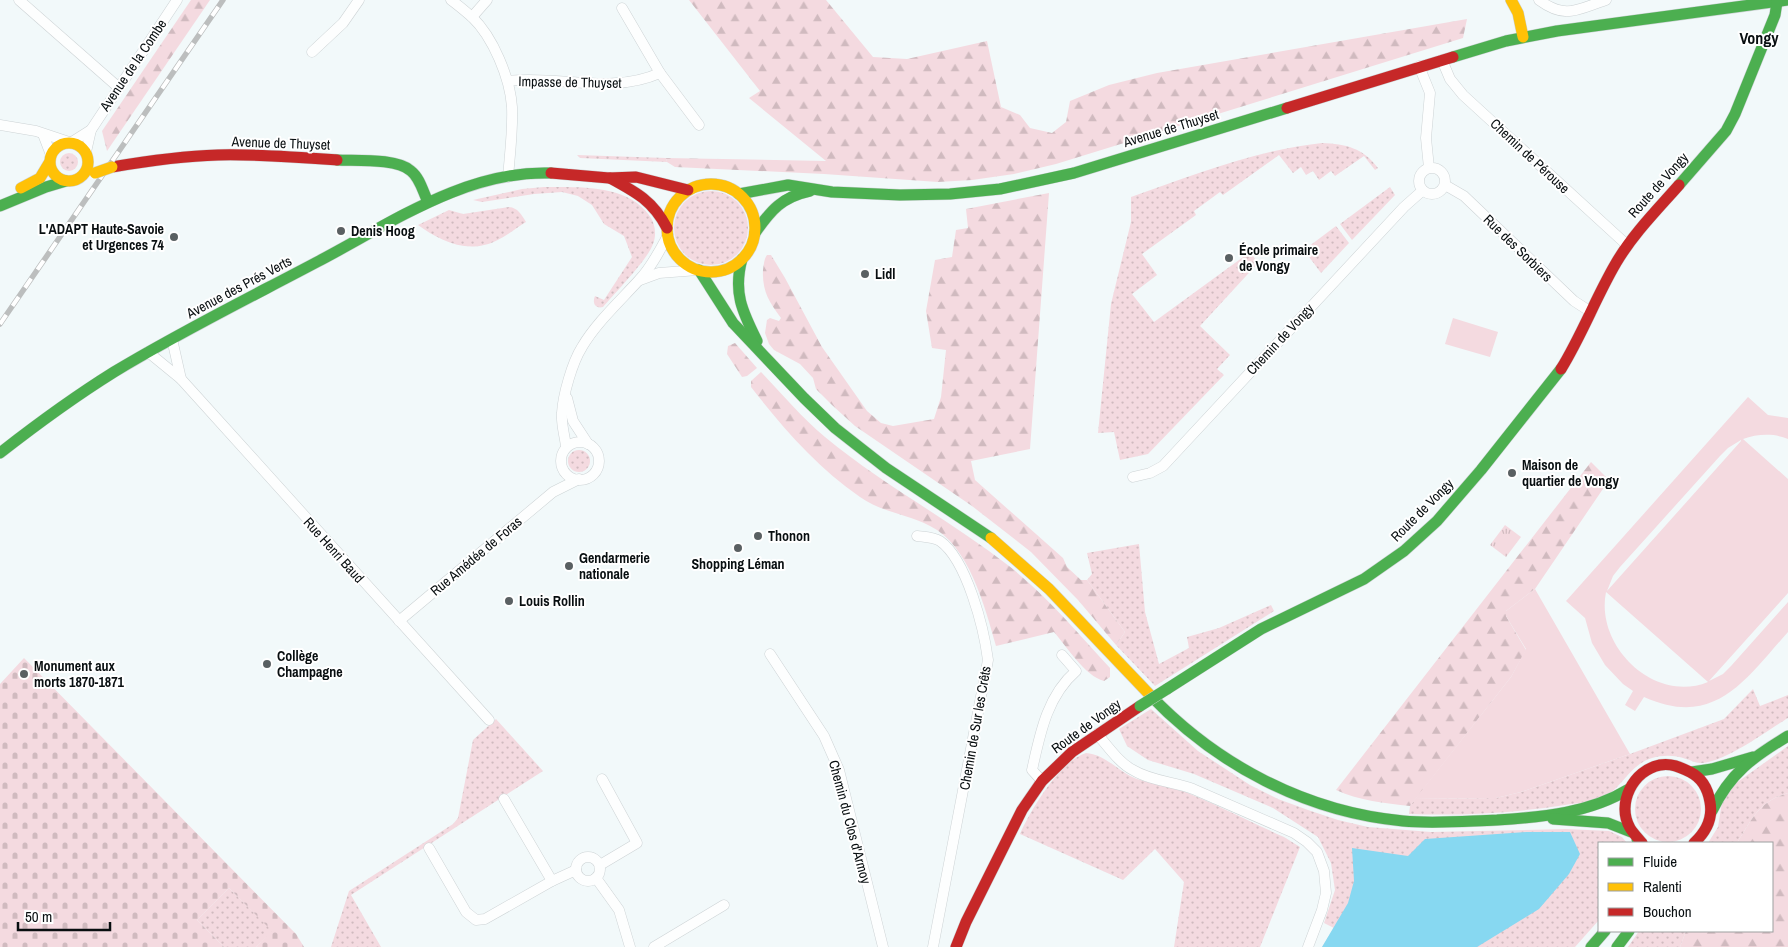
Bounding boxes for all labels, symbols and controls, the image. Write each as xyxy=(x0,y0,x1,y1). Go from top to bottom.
street label: Avenue de la Combe xyxy=(95,16,170,115)
district label: Vongy xyxy=(1739,27,1779,49)
street label: Impasse de Thuyset xyxy=(518,72,622,92)
street label: Avenue de Thuyset xyxy=(1120,105,1221,151)
street label: Chemin de Pérouse xyxy=(1487,115,1573,197)
street label: Avenue de Thuyset xyxy=(230,132,331,154)
street label: Route de Vongy xyxy=(1624,148,1692,221)
street label: Rue des Sorbiers xyxy=(1480,210,1557,286)
place label: L'ADAPT Haute-Savoie et Urgences 74 xyxy=(39,220,165,254)
place label: Denis Hoog xyxy=(351,222,415,240)
marker: Denis Hoog xyxy=(335,225,347,237)
marker: L'ADAPT Haute-Savoie et Urgences 74 xyxy=(168,231,180,243)
place label: École primaire de Vongy xyxy=(1239,241,1318,275)
street label: Avenue des Prés Verts xyxy=(182,252,295,323)
marker: École primaire de Vongy xyxy=(1223,252,1235,264)
place label: Lidl xyxy=(875,265,895,283)
marker: Lidl xyxy=(859,268,871,280)
street label: Chemin de Vongy xyxy=(1242,299,1318,379)
place label: Maison de quartier de Vongy xyxy=(1522,456,1619,490)
marker: Maison de quartier de Vongy xyxy=(1506,467,1518,479)
street label: Route de Vongy xyxy=(1387,475,1457,545)
street label: Rue Amédée de Foras xyxy=(426,512,526,600)
street label: Rue Henri Baud xyxy=(300,513,368,587)
place label: Thonon xyxy=(768,527,810,545)
marker: Thonon xyxy=(752,530,764,542)
marker: Shopping Léman xyxy=(732,542,744,554)
place label: Gendarmerie nationale xyxy=(579,549,650,583)
place label: Shopping Léman xyxy=(691,555,785,573)
marker: Gendarmerie nationale xyxy=(563,560,575,572)
place label: Louis Rollin xyxy=(519,592,585,610)
marker: Louis Rollin xyxy=(503,595,515,607)
place label: Collège Champagne xyxy=(277,647,343,681)
place label: Monument aux morts 1870-1871 xyxy=(34,657,125,691)
marker: Collège Champagne xyxy=(261,658,273,670)
street label: Chemin de Sur les Crêts xyxy=(955,664,995,791)
marker: Monument aux morts 1870-1871 xyxy=(18,668,30,680)
street label: Route de Vongy xyxy=(1048,695,1125,757)
street label: Chemin du Clos d'Armoy xyxy=(825,758,875,886)
legend xyxy=(1598,842,1773,932)
text: Fluide xyxy=(1643,851,1677,872)
text: Ralenti xyxy=(1643,876,1682,897)
scale bar xyxy=(18,900,110,932)
text: Bouchon xyxy=(1643,901,1692,922)
text: 50 m xyxy=(25,906,52,927)

